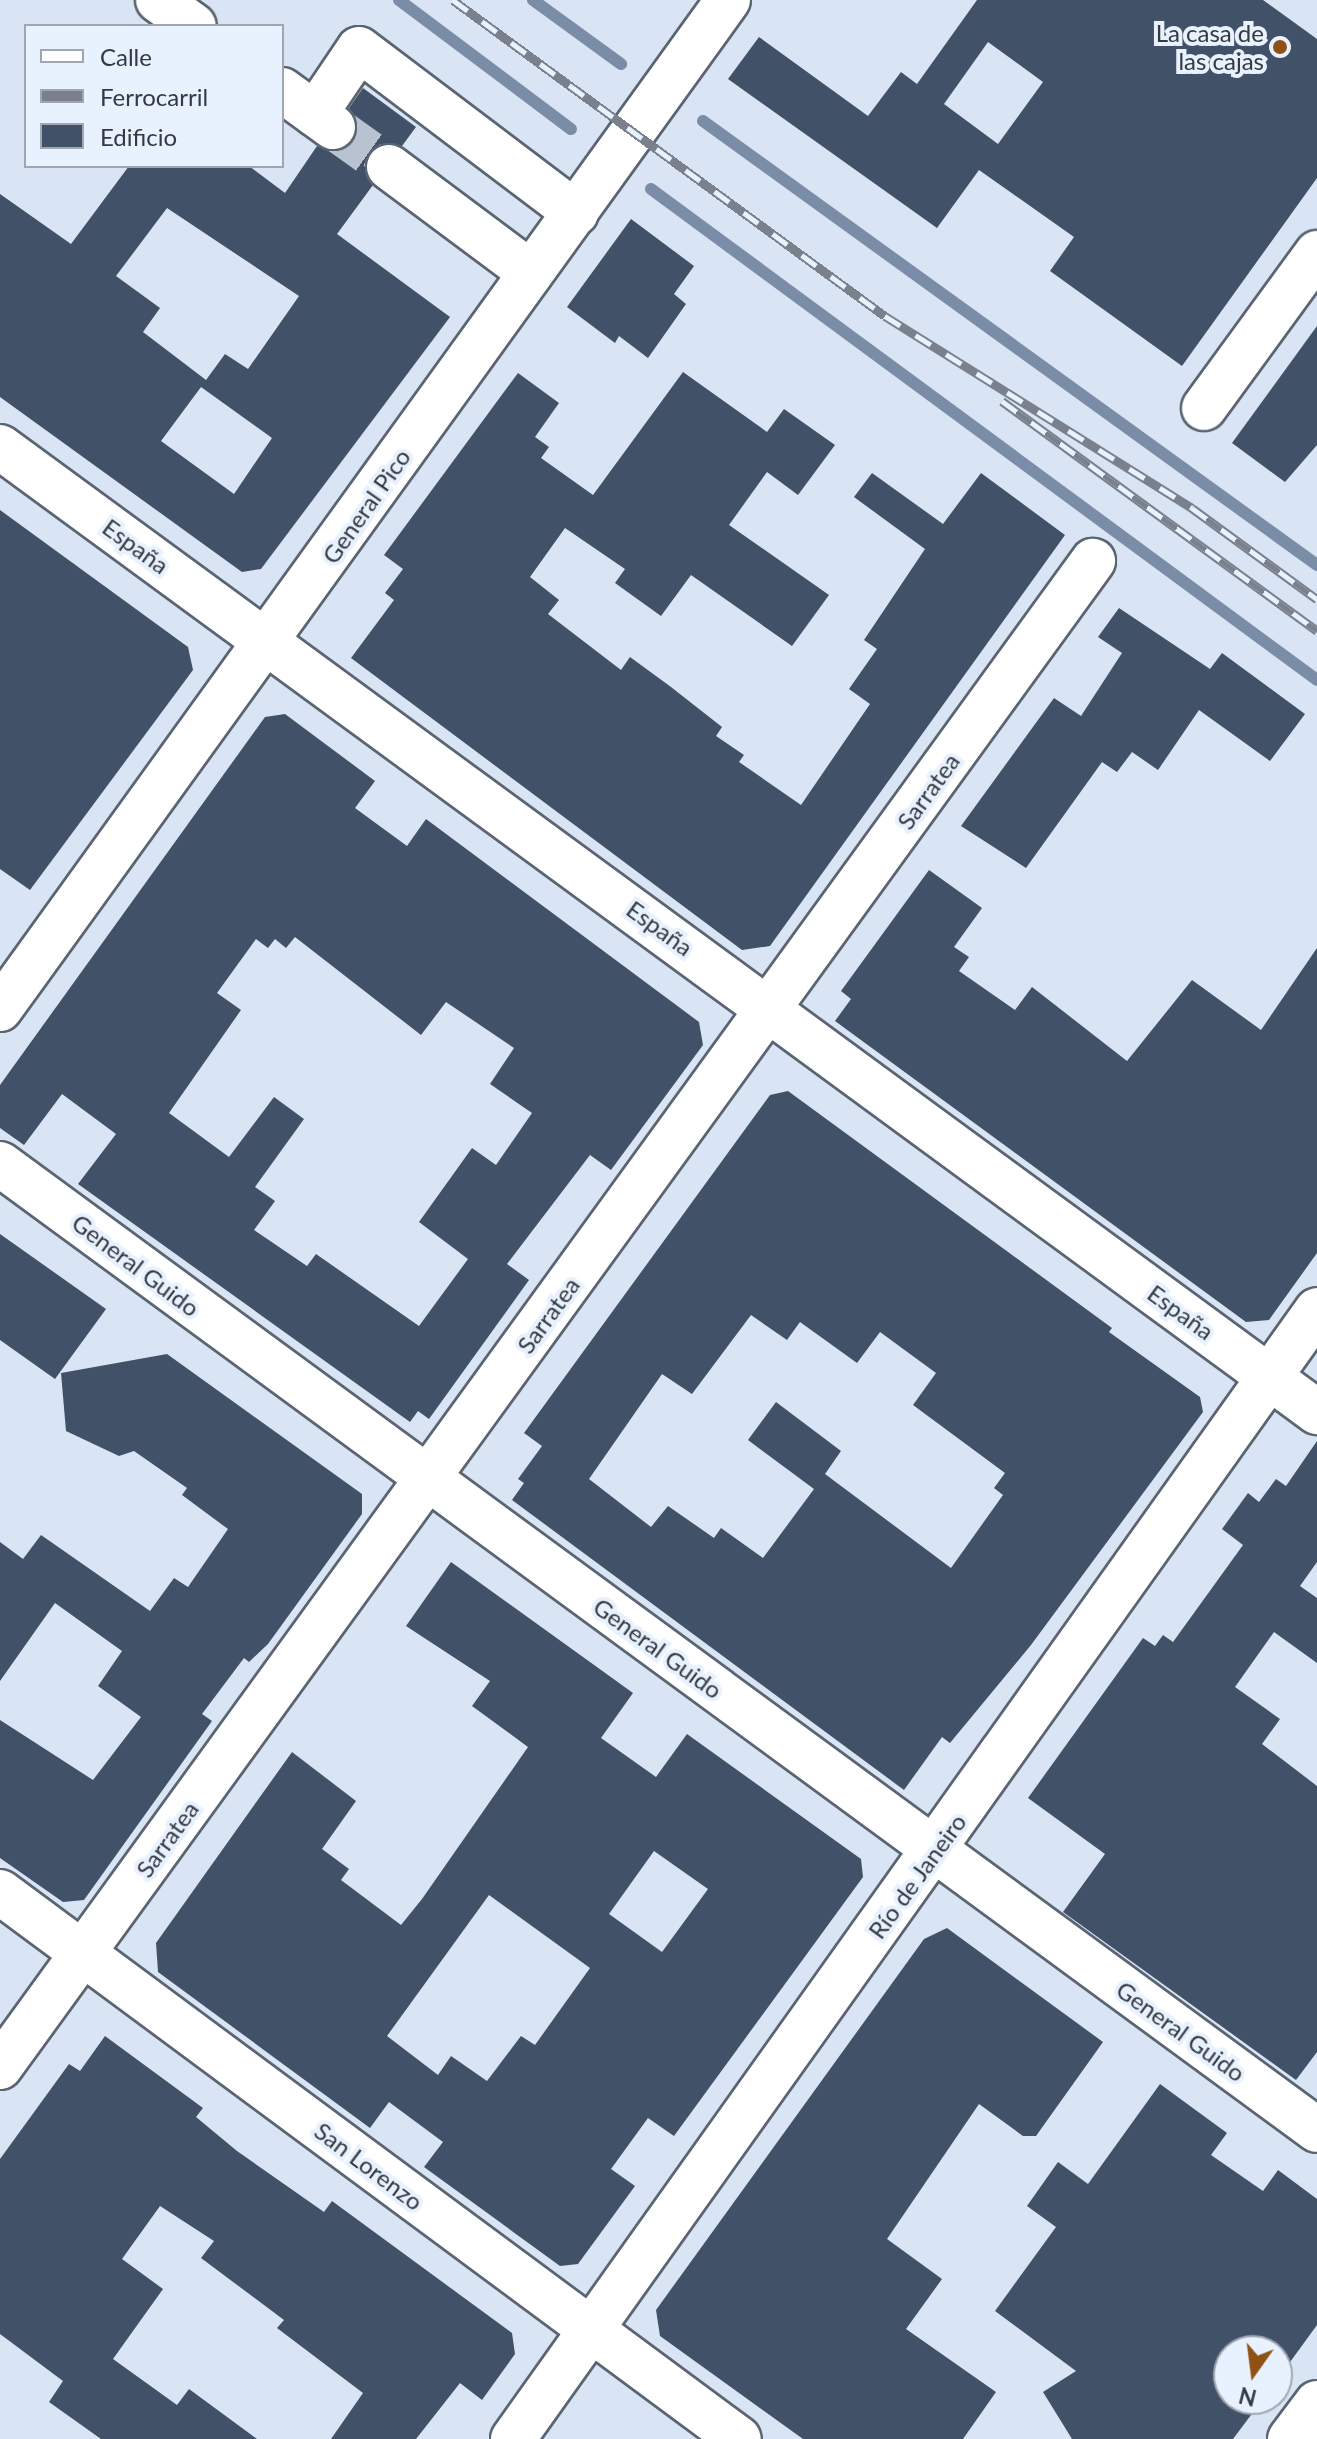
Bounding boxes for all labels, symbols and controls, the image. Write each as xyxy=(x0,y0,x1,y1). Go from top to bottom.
place label: La casa de las cajas xyxy=(1156,19,1264,75)
legend xyxy=(24,24,284,168)
marker: La casa de las cajas xyxy=(1271,38,1289,56)
text: Calle xyxy=(100,42,152,71)
text: Ferrocarril xyxy=(100,82,208,111)
text: Edificio xyxy=(100,122,177,151)
street label: General Pico xyxy=(316,443,416,569)
street label: España xyxy=(97,512,175,580)
street label: Sarratea xyxy=(891,747,965,835)
street label: España xyxy=(621,894,699,962)
street label: General Guido xyxy=(67,1208,205,1322)
street label: Sarratea xyxy=(511,1271,585,1359)
street label: España xyxy=(1142,1278,1220,1346)
street label: General Guido xyxy=(588,1592,728,1704)
street label: Sarratea xyxy=(130,1795,204,1883)
street label: Río de Janeiro xyxy=(862,1808,972,1944)
street label: General Guido xyxy=(1111,1975,1251,2087)
street label: San Lorenzo xyxy=(309,2116,429,2216)
north arrow xyxy=(1213,2335,1293,2415)
text: N xyxy=(1236,2382,1259,2412)

